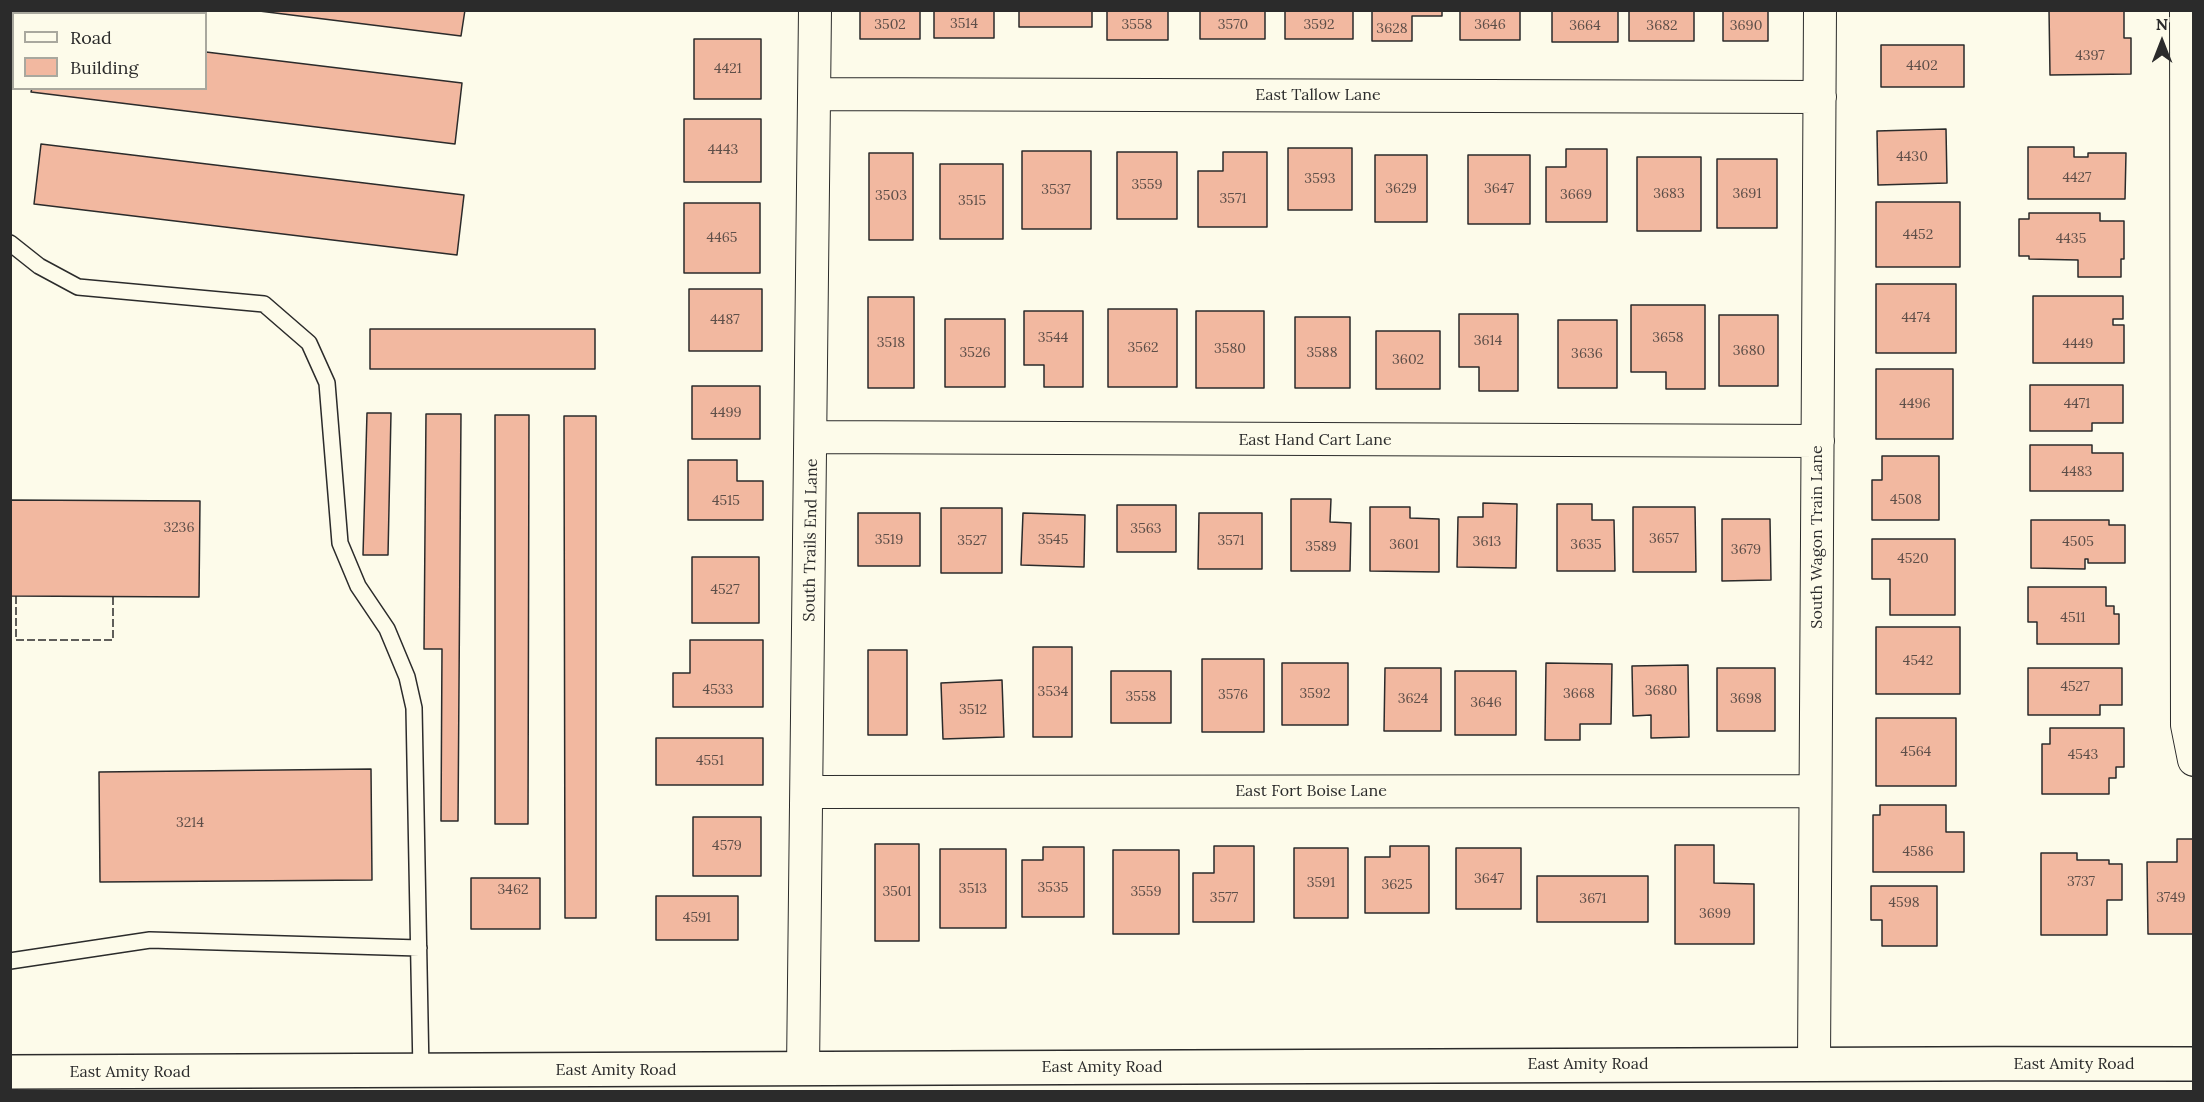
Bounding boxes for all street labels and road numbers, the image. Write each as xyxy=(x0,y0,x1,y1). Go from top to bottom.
street label: East Tallow Lane xyxy=(1255,85,1381,105)
street label: East Hand Cart Lane xyxy=(1238,430,1392,450)
street label: South Wagon Train Lane xyxy=(1807,445,1827,629)
street label: South Trails End Lane xyxy=(800,458,822,622)
street label: East Fort Boise Lane xyxy=(1235,781,1387,801)
street label: East Amity Road xyxy=(1527,1054,1649,1074)
street label: East Amity Road xyxy=(2013,1054,2135,1074)
street label: East Amity Road xyxy=(1041,1057,1163,1077)
street label: East Amity Road xyxy=(555,1060,677,1080)
street label: East Amity Road xyxy=(69,1062,191,1082)

